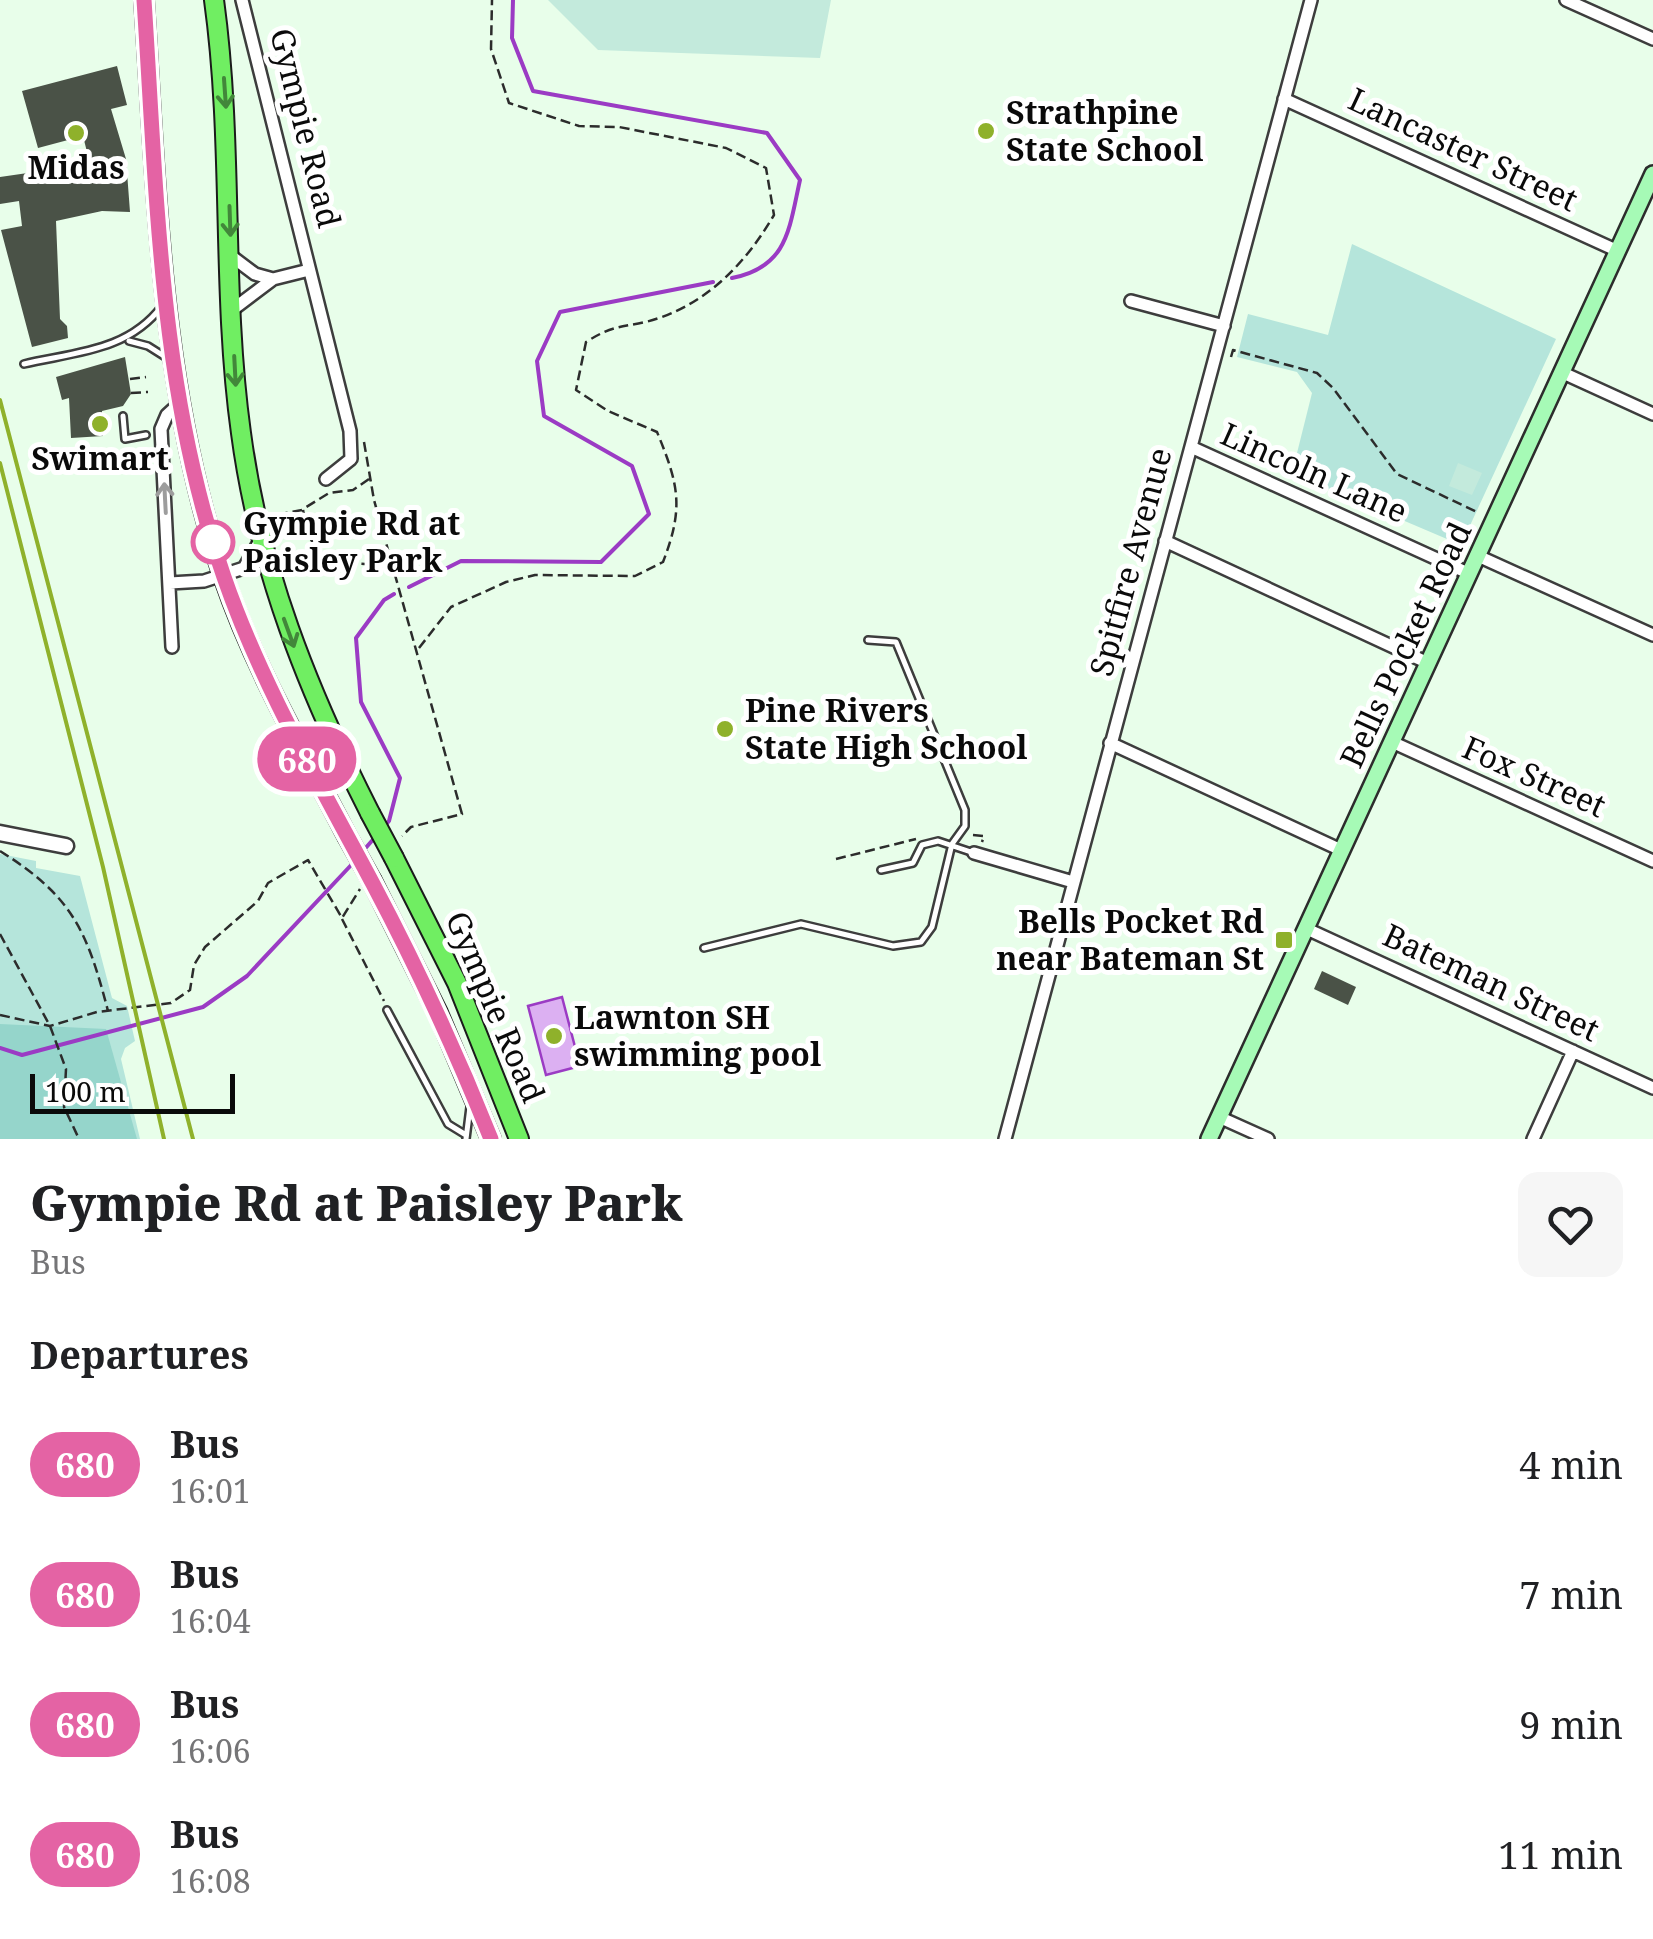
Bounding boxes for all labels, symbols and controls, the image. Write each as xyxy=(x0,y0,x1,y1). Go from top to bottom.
street label: Gympie Road xyxy=(261,24,352,232)
one-way arrow xyxy=(215,76,234,108)
street label: Lancaster Street xyxy=(1342,77,1585,220)
place label: Strathpine State School xyxy=(1006,90,1204,170)
marker: Strathpine State School xyxy=(975,120,997,142)
marker: Midas xyxy=(65,122,87,144)
place label: Midas xyxy=(27,145,125,188)
one-way arrow xyxy=(221,205,240,237)
one-way arrow xyxy=(226,354,245,387)
street label: Lincoln Lane xyxy=(1215,411,1415,532)
marker: Swimart xyxy=(89,413,111,435)
place label: Swimart xyxy=(31,436,169,479)
street label: Spitfire Avenue xyxy=(1078,443,1181,681)
one-way arrow xyxy=(155,483,174,515)
place label: Gympie Rd at Paisley Park xyxy=(243,501,460,581)
street label: Bells Pocket Road xyxy=(1329,514,1480,774)
marker: Gympie Rd at Paisley Park xyxy=(192,521,234,563)
one-way arrow xyxy=(281,616,299,647)
place label: Pine Rivers State High School xyxy=(745,688,1028,768)
marker: Pine Rivers State High School xyxy=(714,718,736,740)
street label: Fox Street xyxy=(1456,725,1613,826)
line badge: 680 xyxy=(250,726,364,792)
text: 680 xyxy=(277,736,337,783)
place label: Bells Pocket Rd near Bateman St xyxy=(996,899,1264,979)
street label: Gympie Road xyxy=(437,904,556,1109)
street label: Bateman Street xyxy=(1377,913,1607,1051)
marker: Bells Pocket Rd near Bateman St xyxy=(1273,929,1295,951)
place label: Lawnton SH swimming pool xyxy=(574,995,821,1075)
marker: Lawnton SH swimming pool xyxy=(543,1025,565,1047)
scale bar xyxy=(30,1069,235,1114)
text: 100 m xyxy=(45,1072,126,1110)
text: Gympie Rd at Paisley Park xyxy=(30,1170,683,1235)
button: heart xyxy=(1518,1172,1623,1277)
text: Bus xyxy=(30,1240,86,1283)
text: Departures xyxy=(30,1328,249,1380)
text: Bus xyxy=(170,1417,239,1469)
text: 4 min xyxy=(1519,1438,1623,1490)
text: 680 xyxy=(55,1441,115,1488)
text: 16:01 xyxy=(170,1469,251,1512)
text: Bus xyxy=(170,1547,239,1599)
text: 7 min xyxy=(1519,1568,1623,1620)
text: 680 xyxy=(55,1571,115,1618)
text: 16:04 xyxy=(170,1599,251,1642)
text: Bus xyxy=(170,1677,239,1729)
text: 9 min xyxy=(1519,1698,1623,1750)
text: 680 xyxy=(55,1701,115,1748)
text: 16:06 xyxy=(170,1729,251,1772)
text: Bus xyxy=(170,1807,239,1859)
text: 11 min xyxy=(1498,1828,1623,1880)
text: 680 xyxy=(55,1831,115,1878)
text: 16:08 xyxy=(170,1859,251,1902)

